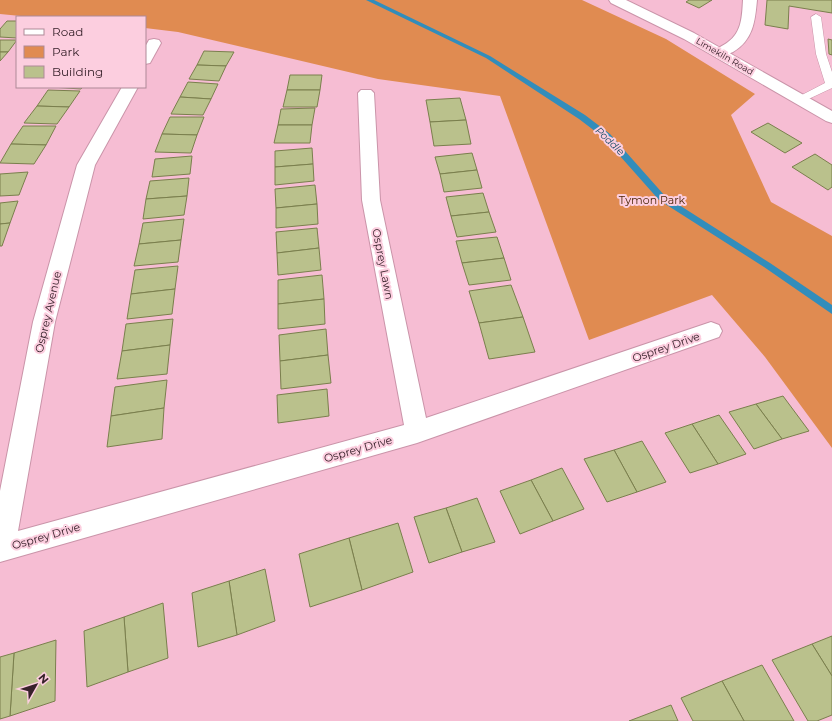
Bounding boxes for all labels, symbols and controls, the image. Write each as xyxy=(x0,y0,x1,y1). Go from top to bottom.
legend xyxy=(16,16,146,88)
text: Road xyxy=(52,24,83,39)
street label: Limekiln Road xyxy=(694,35,756,77)
text: Park xyxy=(52,44,80,59)
text: Building xyxy=(52,64,103,79)
water label: Poddle xyxy=(593,124,627,158)
park label: Tymon Park xyxy=(619,193,686,207)
street label: Osprey Lawn xyxy=(369,227,397,301)
street label: Osprey Avenue xyxy=(32,270,64,354)
street label: Osprey Drive xyxy=(630,329,702,365)
street label: Osprey Drive xyxy=(322,432,394,465)
street label: Osprey Drive xyxy=(10,519,82,552)
north arrow xyxy=(16,665,56,705)
text: N xyxy=(36,671,52,687)

